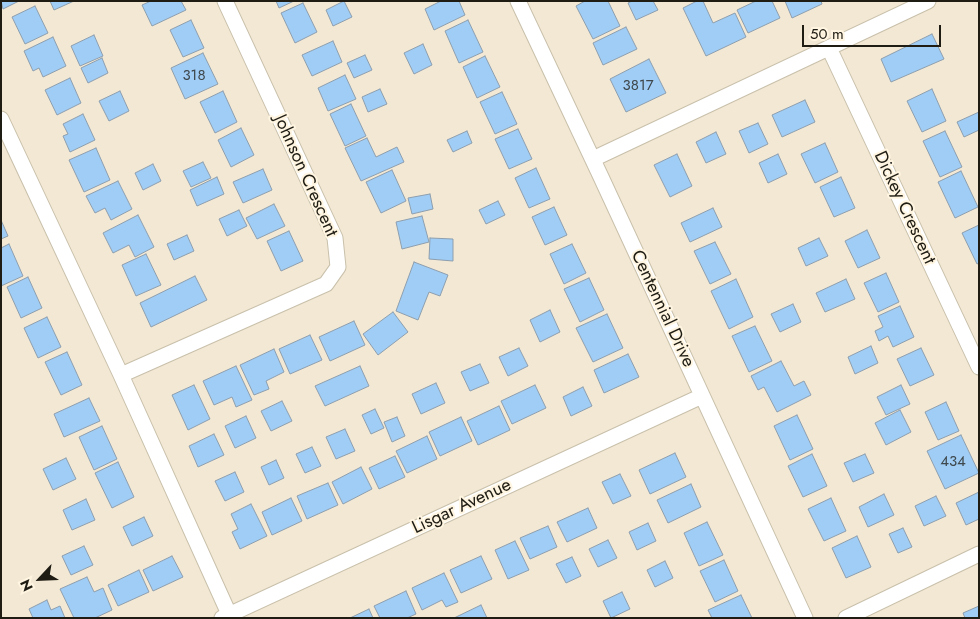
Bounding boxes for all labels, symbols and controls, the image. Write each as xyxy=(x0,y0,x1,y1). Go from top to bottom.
scale bar xyxy=(805,15,944,47)
text: 50 m xyxy=(810,23,844,45)
house number: 318 xyxy=(182,67,206,85)
house number: 3817 xyxy=(622,77,654,95)
street label: Johnson Crescent xyxy=(268,112,342,240)
street label: Dickey Crescent xyxy=(868,148,940,268)
street label: Centennial Drive xyxy=(625,247,699,371)
house number: 434 xyxy=(940,453,966,471)
street label: Lisgar Avenue xyxy=(409,475,515,539)
north arrow xyxy=(15,554,65,604)
text: N xyxy=(15,576,38,595)

